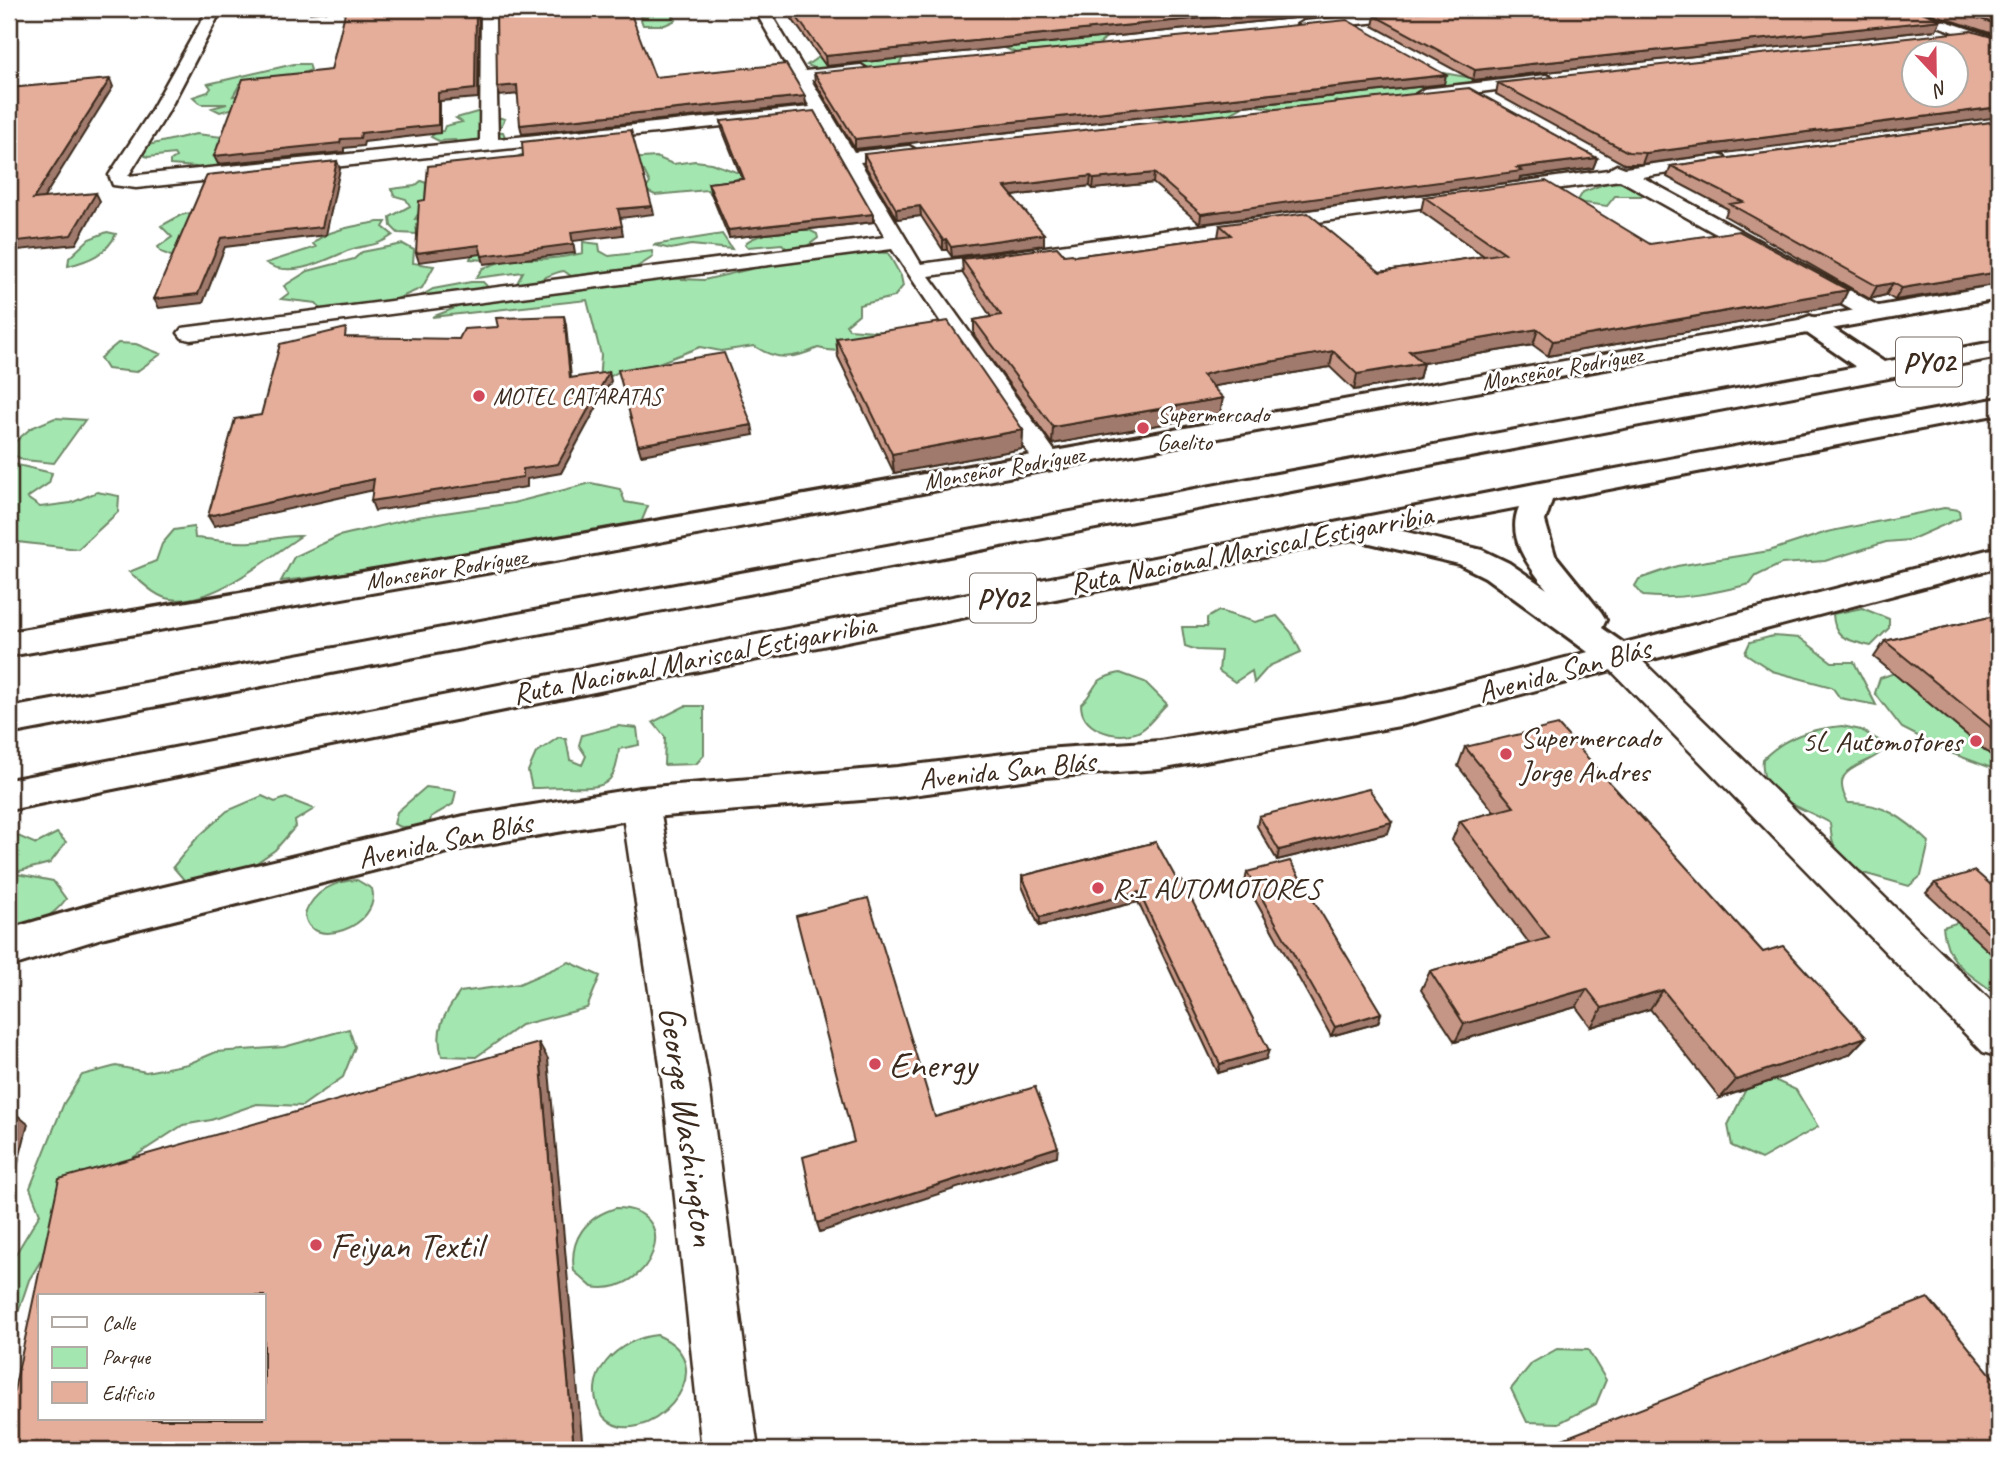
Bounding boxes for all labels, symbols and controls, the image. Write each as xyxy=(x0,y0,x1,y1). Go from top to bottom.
north arrow xyxy=(1899,38,1969,108)
text: N xyxy=(1928,76,1951,103)
road number: PY02 xyxy=(1896,338,1962,386)
street label: Monseñor Rodríguez xyxy=(1479,339,1647,397)
place label: MOTEL CATARATAS xyxy=(493,381,665,411)
marker: MOTEL CATARATAS xyxy=(471,388,487,404)
place label: Supermercado Gaelito xyxy=(1157,399,1272,457)
marker: Supermercado Gaelito xyxy=(1135,420,1151,436)
street label: Monseñor Rodríguez xyxy=(921,439,1089,497)
street label: Ruta Nacional Mariscal Estigarribia xyxy=(1066,495,1438,603)
street label: Monseñor Rodríguez xyxy=(363,541,531,597)
road number: PY02 xyxy=(970,574,1036,622)
street label: Ruta Nacional Mariscal Estigarribia xyxy=(509,605,881,713)
street label: Avenida San Blás xyxy=(1474,628,1657,711)
place label: Supermercado Jorge Andres xyxy=(1518,718,1664,790)
place label: 5L Automotores xyxy=(1802,722,1965,760)
marker: 5L Automotores xyxy=(1968,733,1984,749)
street label: Avenida San Blás xyxy=(917,742,1100,798)
marker: Supermercado Jorge Andres xyxy=(1498,746,1514,762)
street label: Avenida San Blás xyxy=(354,802,538,877)
place label: R.I AUTOMOTORES xyxy=(1112,869,1324,907)
marker: R.I AUTOMOTORES xyxy=(1090,880,1106,896)
street label: George Washington xyxy=(648,1003,729,1249)
place label: Energy xyxy=(889,1041,980,1088)
marker: Energy xyxy=(867,1056,883,1072)
place label: Feiyan Textil xyxy=(330,1222,488,1269)
marker: Feiyan Textil xyxy=(308,1237,324,1253)
legend xyxy=(38,1294,266,1420)
text: Calle xyxy=(102,1310,136,1336)
text: Parque xyxy=(102,1344,151,1370)
text: Edificio xyxy=(102,1380,155,1406)

